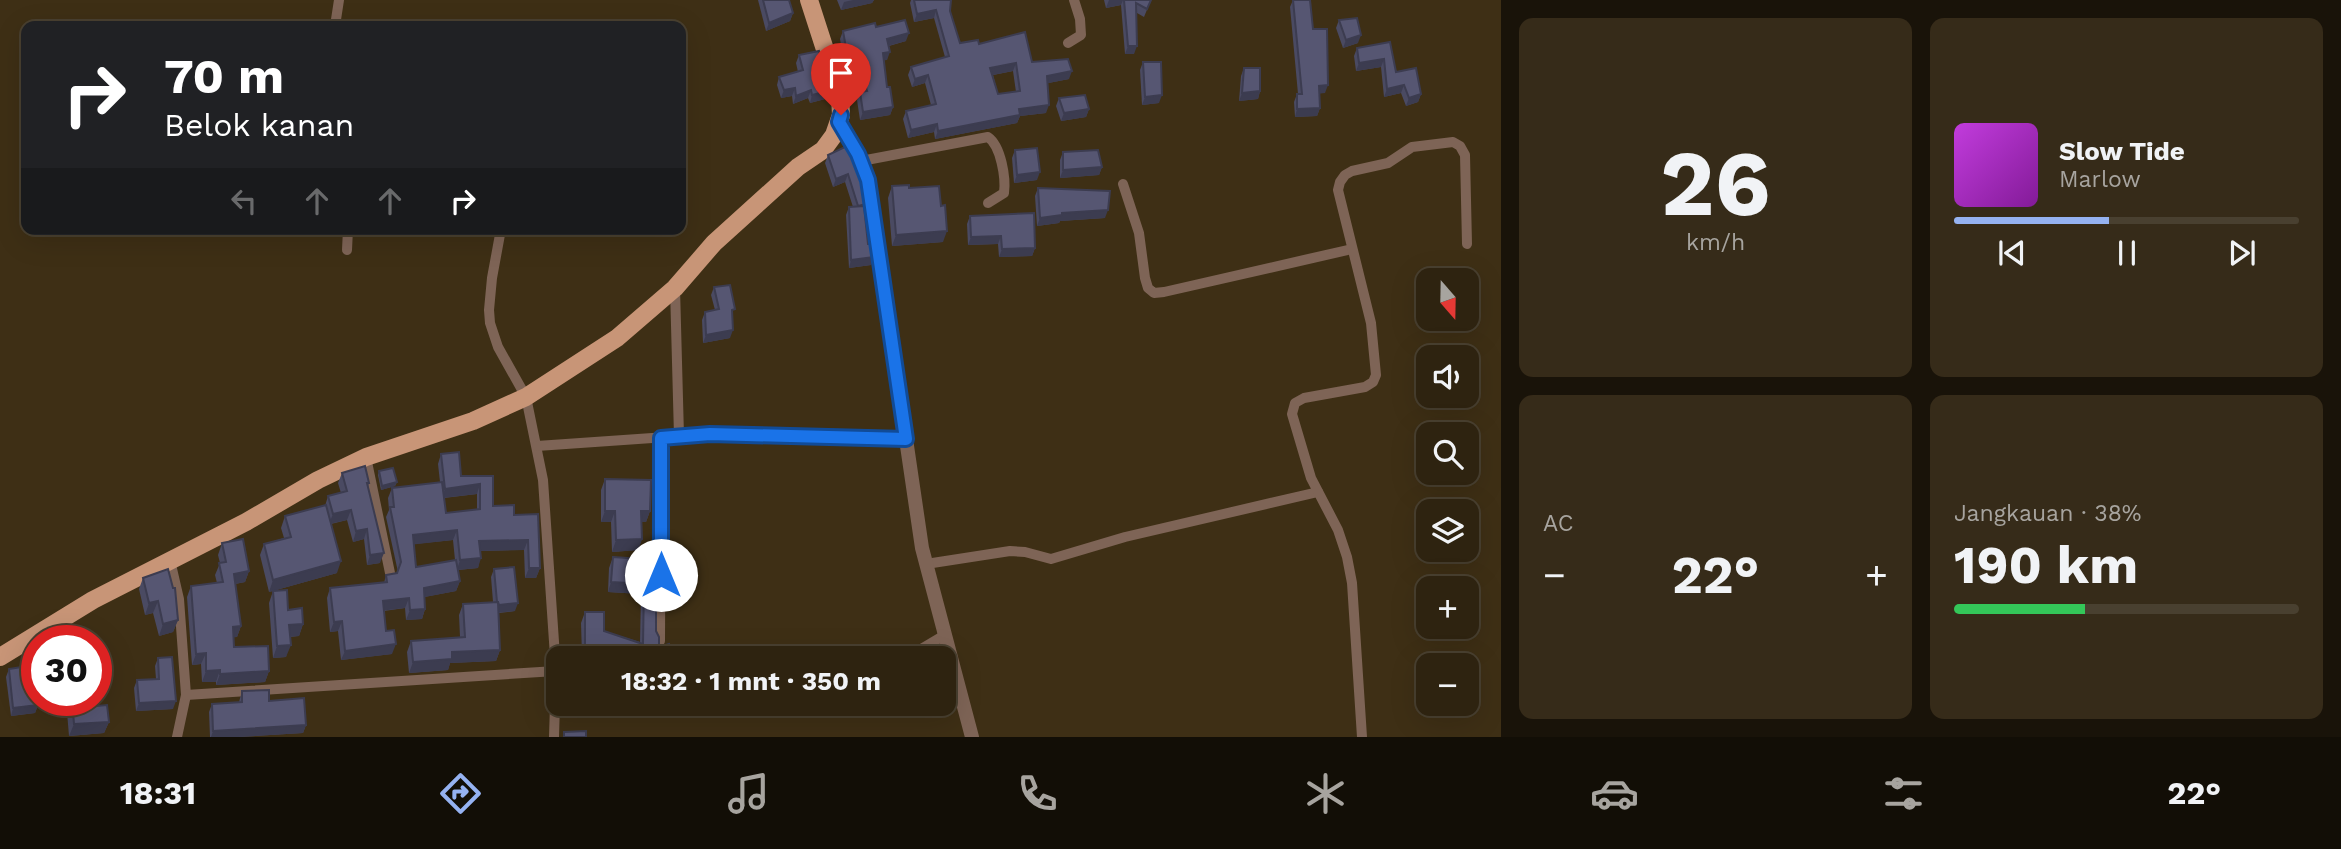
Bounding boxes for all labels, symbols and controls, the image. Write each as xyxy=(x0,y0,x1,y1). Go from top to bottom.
pin xyxy=(811,43,871,115)
text: 70 m xyxy=(164,47,284,105)
icon: right xyxy=(49,49,140,140)
icon: arrive xyxy=(822,54,860,92)
text: Belok kanan xyxy=(164,106,354,144)
text: 26 xyxy=(1660,130,1771,237)
text: Slow Tide xyxy=(2059,136,2185,166)
text: Marlow xyxy=(2059,166,2141,193)
icon: left xyxy=(225,182,263,220)
icon: ahead xyxy=(298,182,336,220)
icon: ahead xyxy=(371,182,409,220)
icon: right xyxy=(444,182,482,220)
text: km/h xyxy=(1686,229,1745,256)
icon: previous xyxy=(1993,234,2031,272)
icon: pause xyxy=(2108,234,2146,272)
icon: next xyxy=(2223,234,2261,272)
north arrow xyxy=(1416,268,1479,331)
map controls xyxy=(1416,268,1479,716)
button: sound xyxy=(1416,345,1479,408)
button: search xyxy=(1416,422,1479,485)
button: layers xyxy=(1416,499,1479,562)
text: Jangkauan · 38% xyxy=(1954,500,2142,527)
text: AC xyxy=(1543,510,1573,537)
text: 190 km xyxy=(1954,535,2138,596)
position arrow xyxy=(624,538,698,612)
text: 22° xyxy=(1672,545,1759,606)
text: − xyxy=(1543,553,1566,597)
text: + xyxy=(1865,553,1888,597)
button: + xyxy=(1416,576,1479,639)
speed limit sign: 30 xyxy=(21,625,112,716)
button: − xyxy=(1416,653,1479,716)
text: 18:32 · 1 mnt · 350 m xyxy=(621,666,881,696)
icon: directions xyxy=(436,769,485,818)
icon: music xyxy=(724,769,773,818)
icon: phone xyxy=(1013,769,1062,818)
icon: climate xyxy=(1301,769,1350,818)
icon: car xyxy=(1590,769,1639,818)
icon: filters xyxy=(1879,769,1928,818)
text: 18:31 xyxy=(120,774,196,812)
text: 22° xyxy=(2167,774,2221,812)

